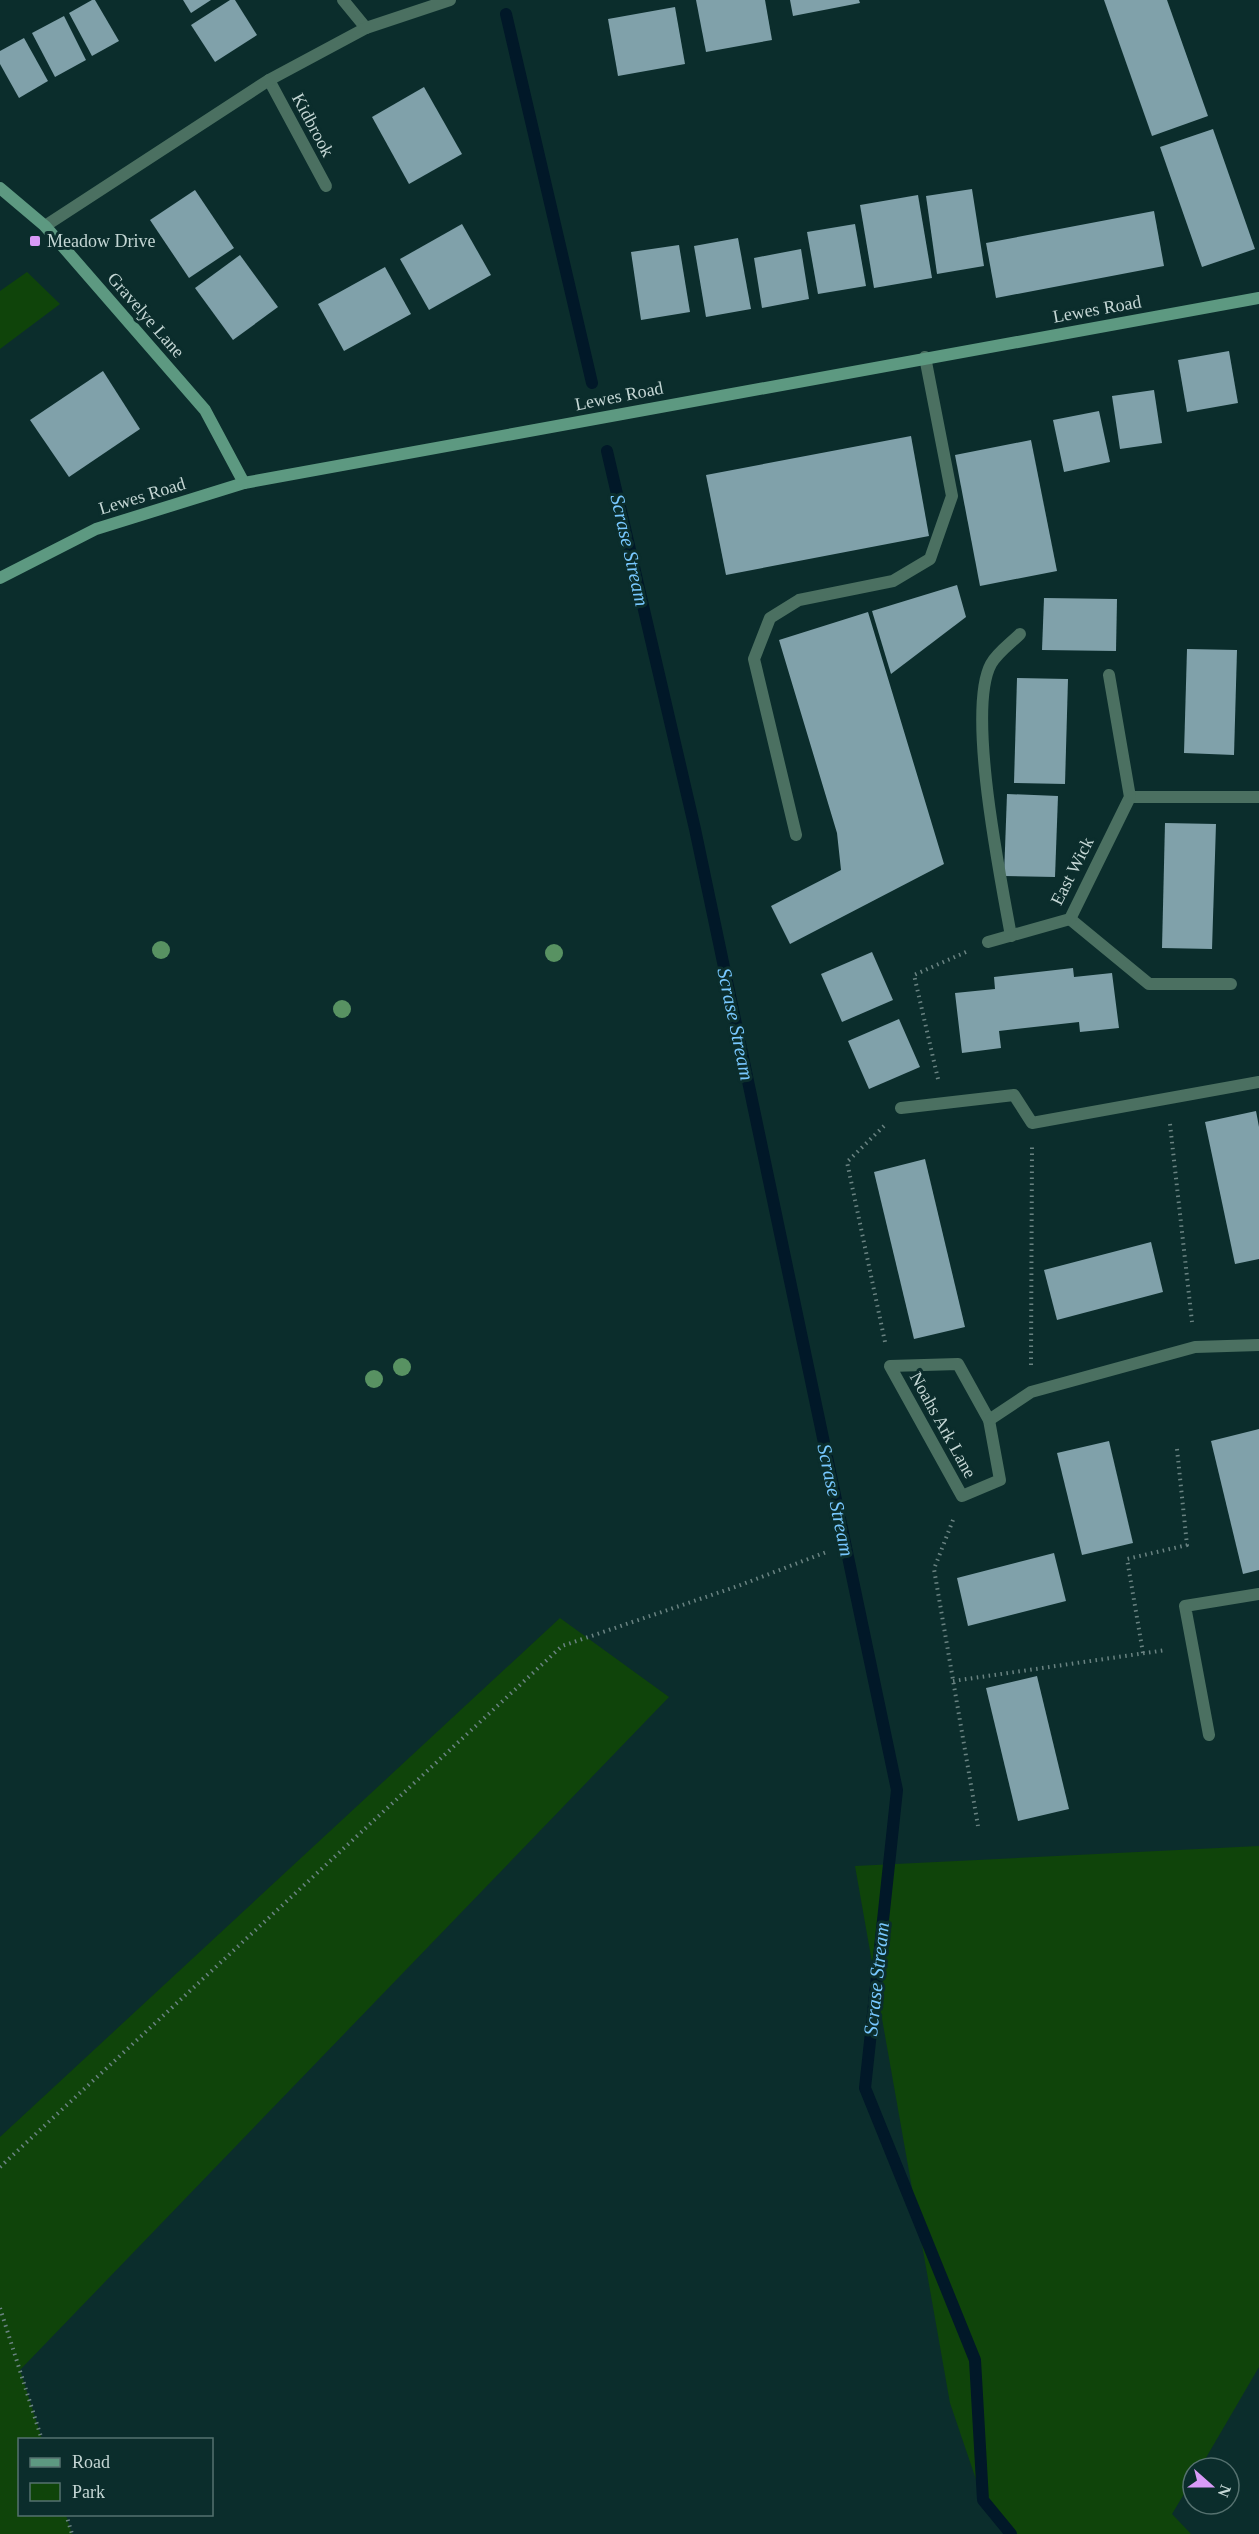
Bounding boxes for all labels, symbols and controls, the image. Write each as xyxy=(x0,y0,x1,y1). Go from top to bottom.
street label: Kidbrook xyxy=(288,90,338,160)
place label: Meadow Drive xyxy=(47,231,155,251)
marker: Meadow Drive xyxy=(28,234,42,248)
street label: Gravelye Lane xyxy=(104,268,188,362)
street label: Lewes Road xyxy=(1051,291,1143,327)
street label: Lewes Road xyxy=(573,378,665,414)
street label: Lewes Road xyxy=(96,473,188,519)
water label: Scrase Stream xyxy=(606,492,654,608)
street label: East Wick xyxy=(1046,834,1098,908)
water label: Scrase Stream xyxy=(713,966,759,1082)
street label: Noahs Ark Lane xyxy=(906,1369,980,1481)
water label: Scrase Stream xyxy=(813,1442,859,1558)
water label: Scrase Stream xyxy=(859,1921,893,2037)
legend xyxy=(18,2438,213,2516)
text: Road xyxy=(72,2452,110,2472)
north arrow xyxy=(1181,2456,1241,2516)
text: Park xyxy=(72,2482,105,2502)
text: N xyxy=(1214,2483,1235,2500)

